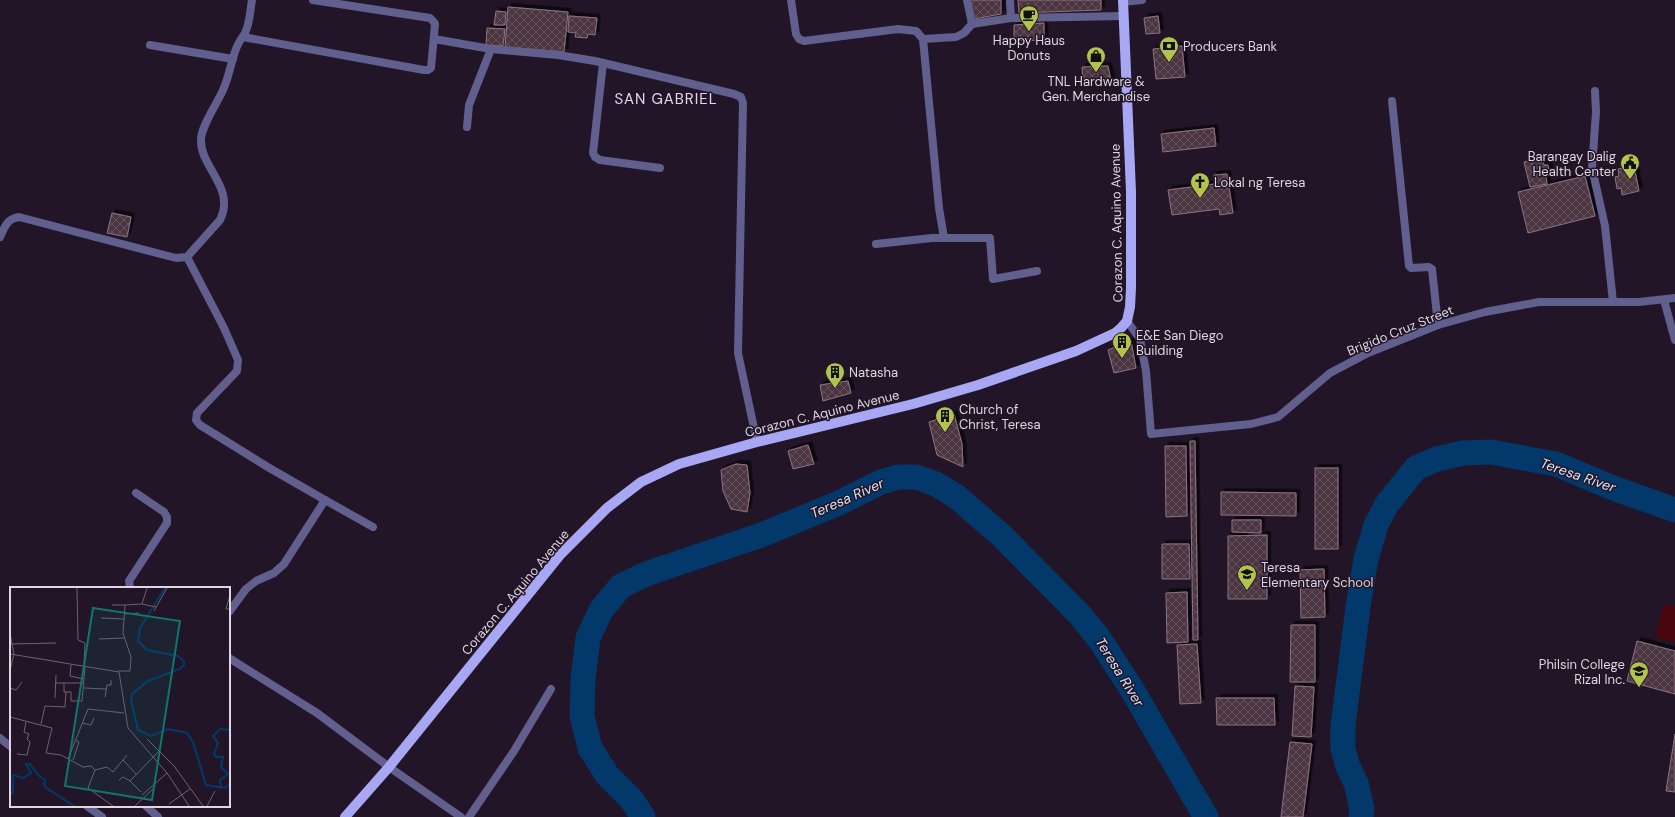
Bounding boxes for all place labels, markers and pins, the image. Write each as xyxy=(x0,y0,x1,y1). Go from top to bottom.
cafe icon: Happy Haus Donuts xyxy=(1018,4,1040,32)
place label: Happy Haus Donuts xyxy=(993,32,1065,64)
bank icon: Producers Bank xyxy=(1158,35,1180,63)
place label: Producers Bank xyxy=(1183,38,1277,55)
shop icon: TNL Hardware & Gen. Merchandise xyxy=(1085,45,1107,73)
place label: TNL Hardware & Gen. Merchandise xyxy=(1042,73,1150,105)
place label: Barangay Dalig Health Center xyxy=(1528,148,1616,180)
public building icon: Barangay Dalig Health Center xyxy=(1619,152,1641,180)
church icon: Lokal ng Teresa xyxy=(1189,171,1211,199)
place label: Lokal ng Teresa xyxy=(1214,174,1305,191)
place label: E&E San Diego Building xyxy=(1136,327,1224,359)
building icon: E&E San Diego Building xyxy=(1111,331,1133,359)
building icon: Natasha xyxy=(824,361,846,389)
place label: Natasha xyxy=(849,364,898,381)
place label: Church of Christ, Teresa xyxy=(959,401,1041,433)
building icon: Church of Christ, Teresa xyxy=(934,405,956,433)
place label: Teresa Elementary School xyxy=(1261,559,1374,591)
school or university icon: Teresa Elementary School xyxy=(1236,563,1258,591)
place label: Philsin College Rizal Inc. xyxy=(1539,656,1625,688)
school or university icon: Philsin College Rizal Inc. xyxy=(1628,660,1650,688)

